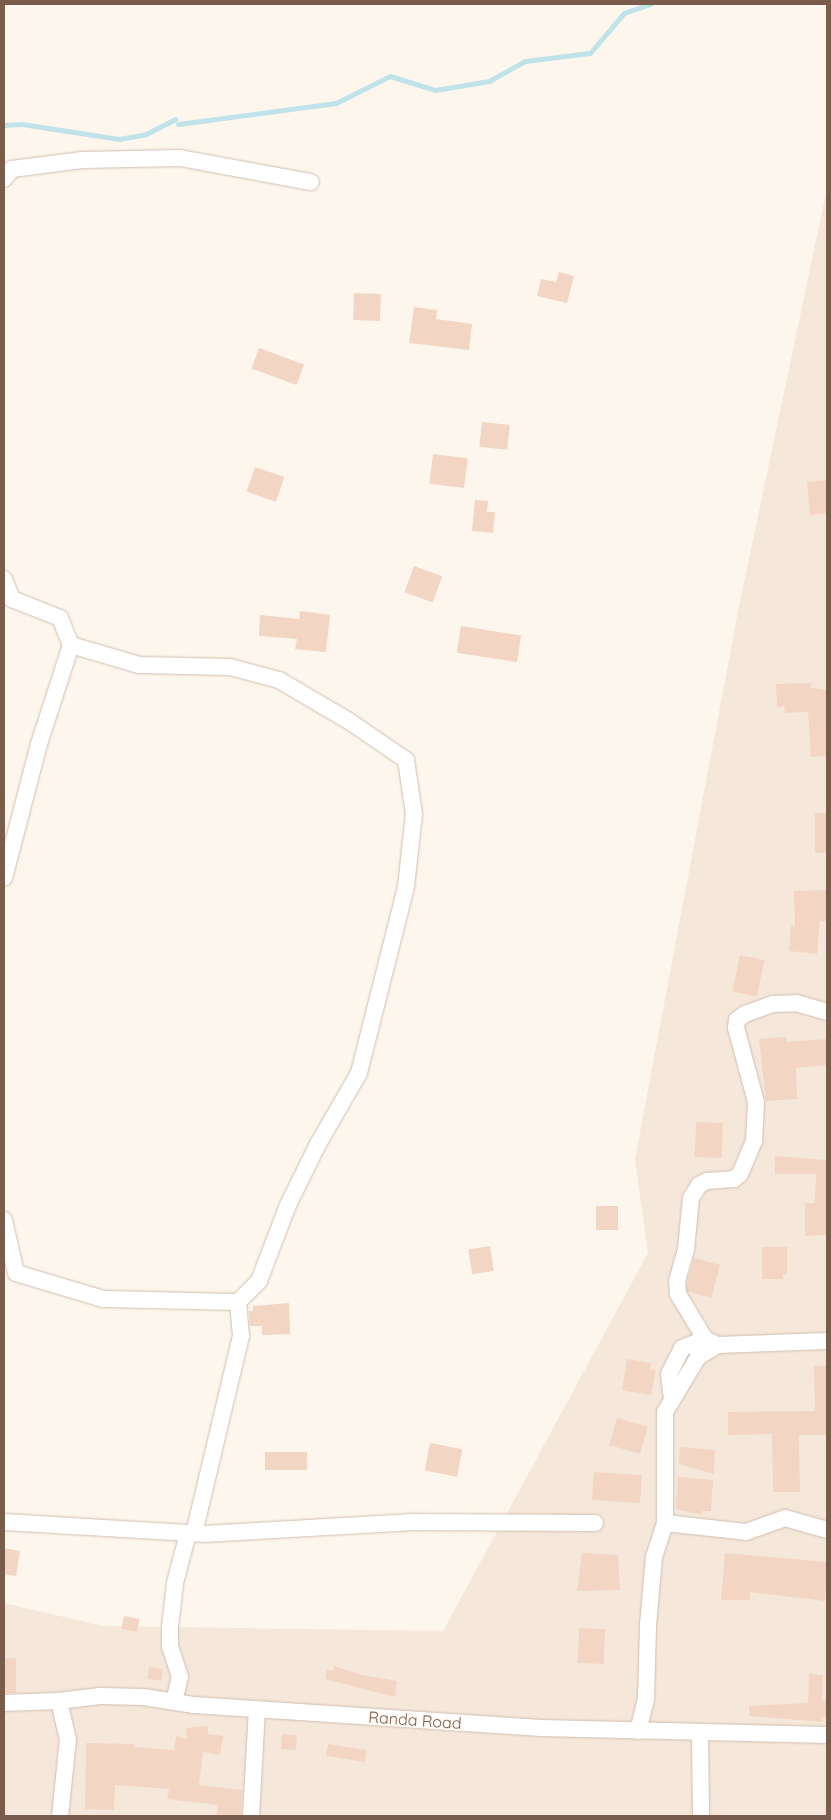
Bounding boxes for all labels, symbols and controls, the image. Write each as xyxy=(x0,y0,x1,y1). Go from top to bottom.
street label: Randa Road xyxy=(368,1707,462,1733)

